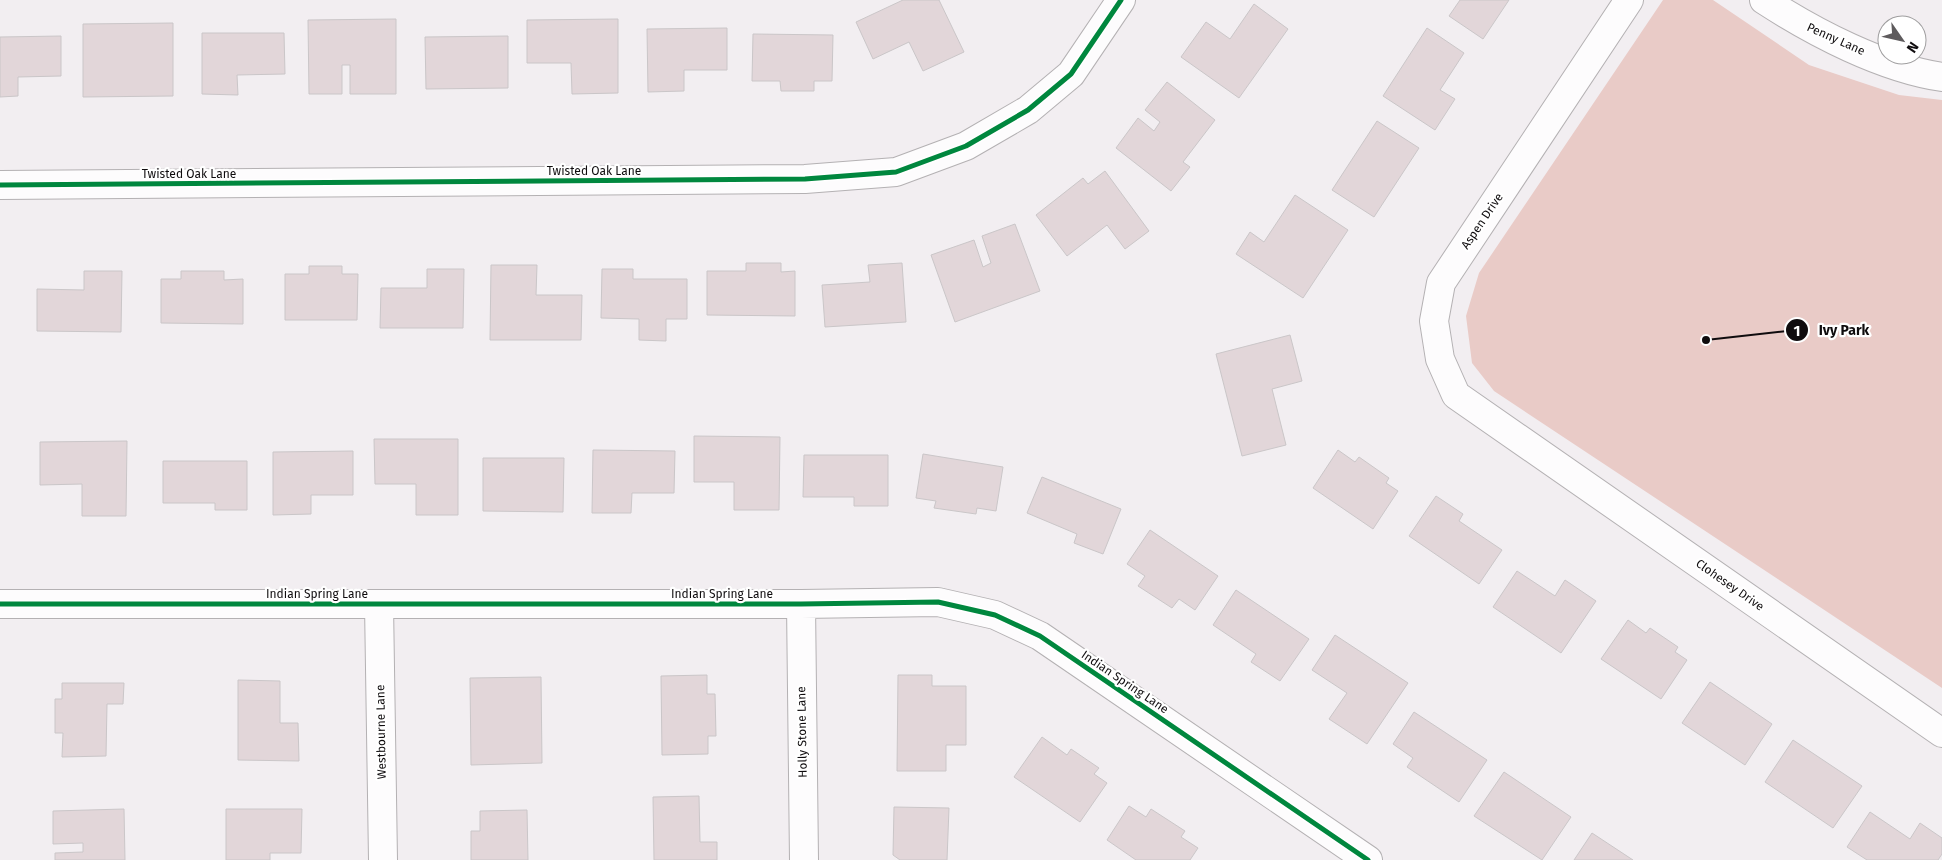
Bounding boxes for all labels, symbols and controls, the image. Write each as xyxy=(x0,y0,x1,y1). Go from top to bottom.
north arrow xyxy=(1877,15,1927,65)
street label: Penny Lane xyxy=(1805,20,1867,58)
text: N xyxy=(1903,38,1922,56)
street label: Twisted Oak Lane xyxy=(547,164,641,178)
street label: Twisted Oak Lane xyxy=(142,167,236,181)
street label: Aspen Drive xyxy=(1458,190,1506,252)
callout: Ivy Park xyxy=(1784,316,1880,345)
text: 1 xyxy=(1794,322,1800,340)
text: Ivy Park xyxy=(1819,322,1870,339)
street label: Clohesey Drive xyxy=(1693,556,1767,614)
street label: Indian Spring Lane xyxy=(266,587,368,601)
street label: Indian Spring Lane xyxy=(671,587,773,601)
street label: Indian Spring Lane xyxy=(1079,648,1171,716)
street label: Westbourne Lane xyxy=(373,685,389,779)
street label: Holly Stone Lane xyxy=(794,686,810,778)

